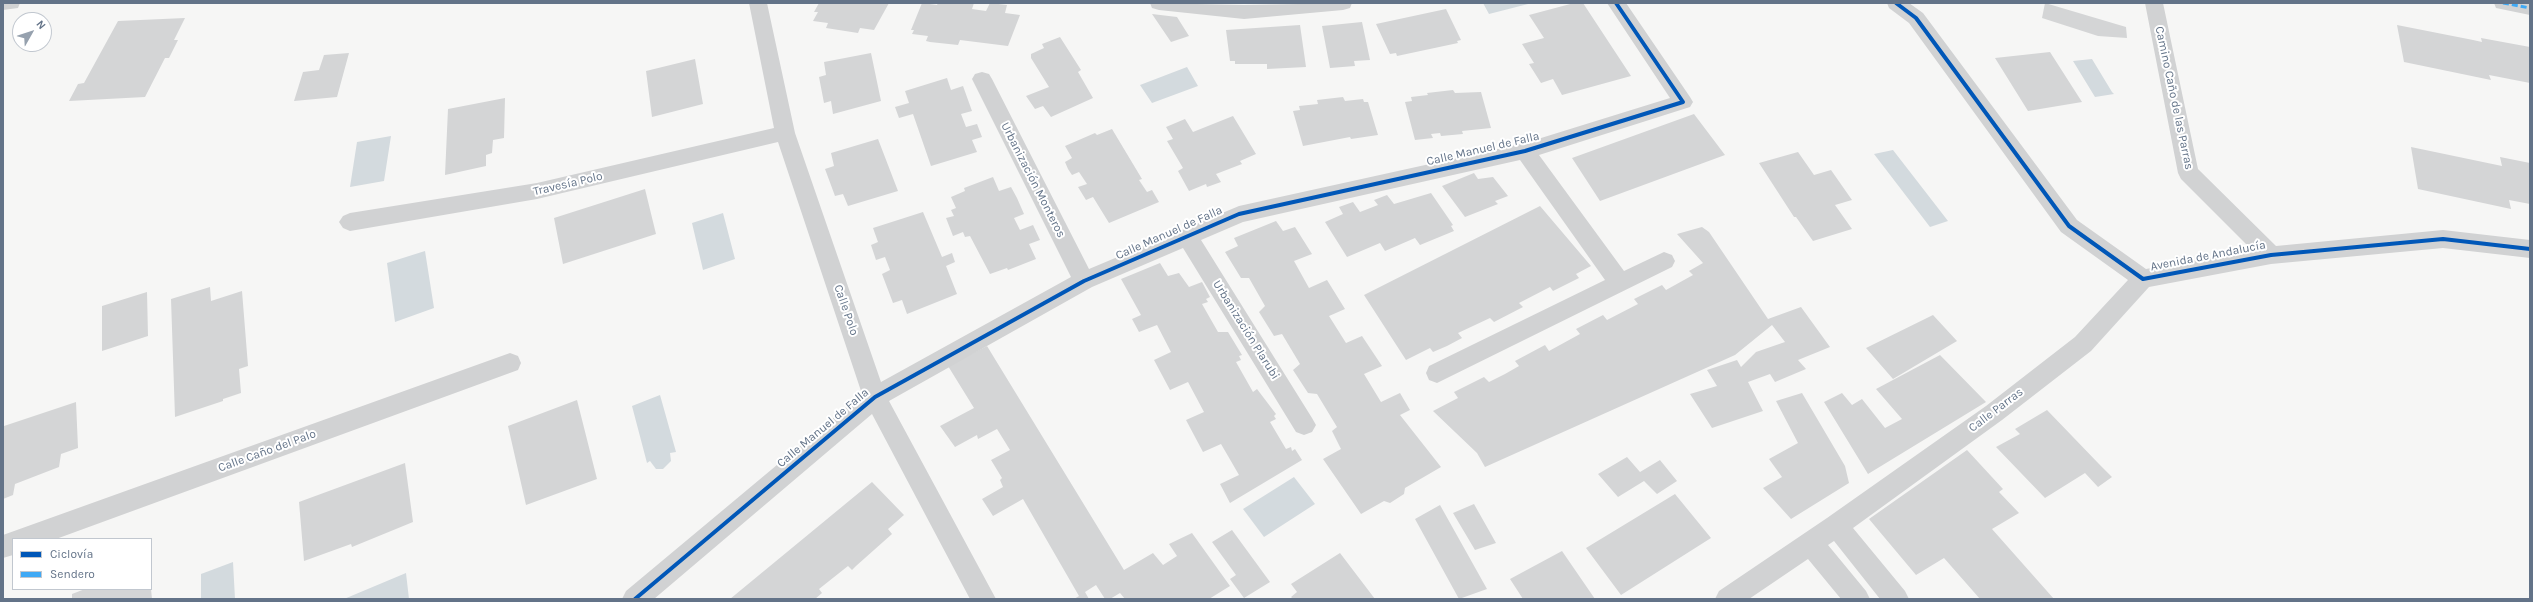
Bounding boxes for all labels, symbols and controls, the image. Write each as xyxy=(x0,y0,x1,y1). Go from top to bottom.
north arrow xyxy=(12,12,52,52)
text: N xyxy=(33,18,48,32)
street label: Camino Caño de las Parras xyxy=(2152,25,2196,171)
street label: Urbanización Monteros xyxy=(998,120,1068,240)
street label: Calle Manuel de Falla xyxy=(1425,129,1541,169)
street label: Travesía Polo xyxy=(532,169,604,199)
street label: Calle Manuel de Falla xyxy=(1113,203,1225,263)
street label: Avenida de Andalucía xyxy=(2149,238,2267,274)
street label: Urbanización Plarubi xyxy=(1210,278,1282,382)
street label: Calle Polo xyxy=(831,283,861,337)
street label: Calle Manuel de Falla xyxy=(774,385,872,471)
street label: Calle Parras xyxy=(1966,385,2026,435)
street label: Calle Caño del Palo xyxy=(216,427,318,475)
legend xyxy=(12,538,152,590)
text: Ciclovía xyxy=(50,547,93,561)
text: Sendero xyxy=(50,567,95,581)

